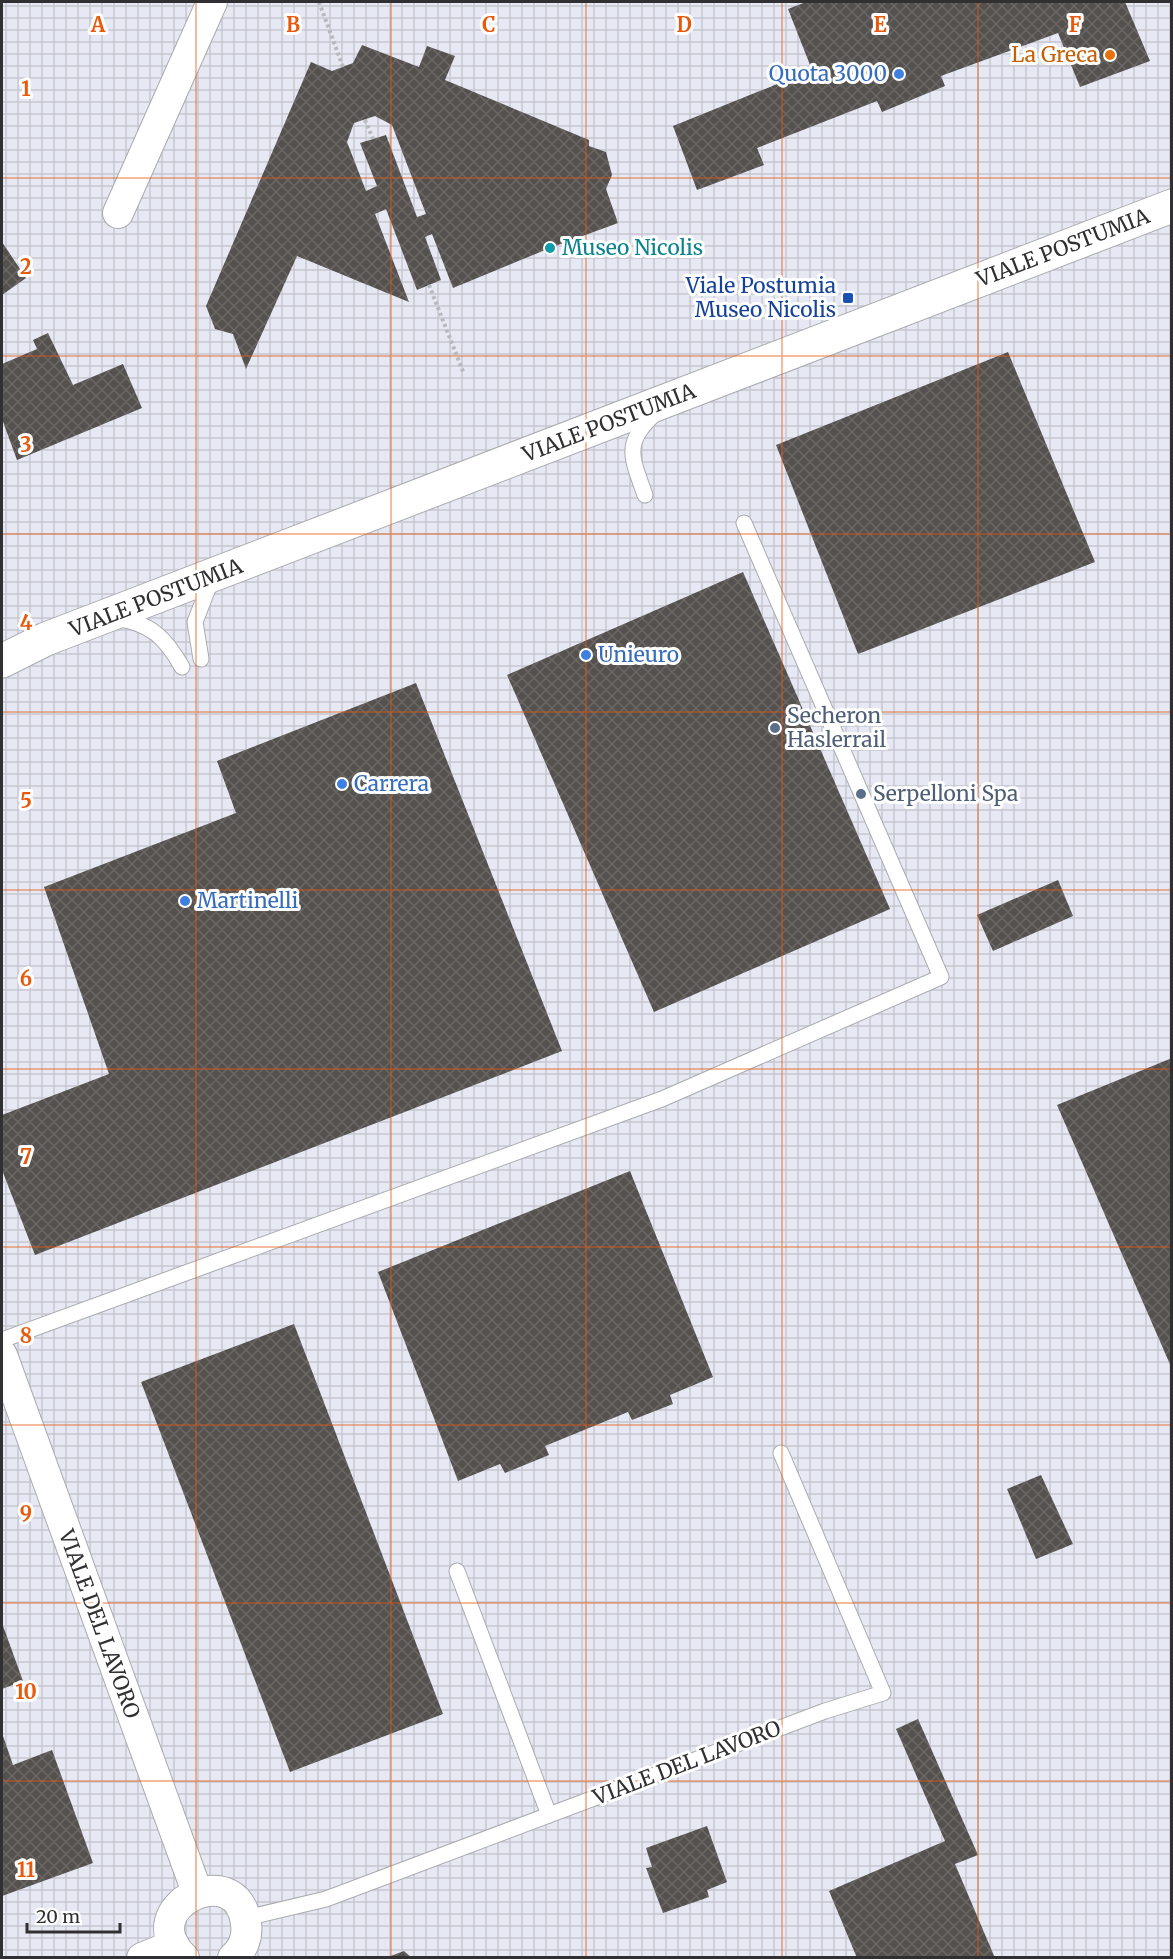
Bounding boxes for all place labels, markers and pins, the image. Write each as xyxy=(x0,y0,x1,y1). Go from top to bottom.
place label: La Greca xyxy=(1011,41,1098,68)
marker: La Greca xyxy=(1103,48,1117,62)
place label: Quota 3000 xyxy=(769,60,887,87)
marker: Quota 3000 xyxy=(892,67,906,81)
place label: Museo Nicolis xyxy=(562,234,703,261)
marker: Museo Nicolis xyxy=(543,241,557,255)
place label: Viale Postumia Museo Nicolis xyxy=(685,272,836,323)
marker: Viale Postumia Museo Nicolis xyxy=(841,291,855,305)
place label: Unieuro xyxy=(598,641,679,668)
marker: Unieuro xyxy=(579,648,593,662)
place label: Secheron Haslerrail xyxy=(787,702,886,753)
marker: Secheron Haslerrail xyxy=(768,721,782,735)
place label: Carrera xyxy=(354,770,429,797)
marker: Carrera xyxy=(335,777,349,791)
place label: Serpelloni Spa xyxy=(873,780,1018,807)
marker: Serpelloni Spa xyxy=(854,787,868,801)
place label: Martinelli xyxy=(197,887,299,914)
marker: Martinelli xyxy=(178,894,192,908)

